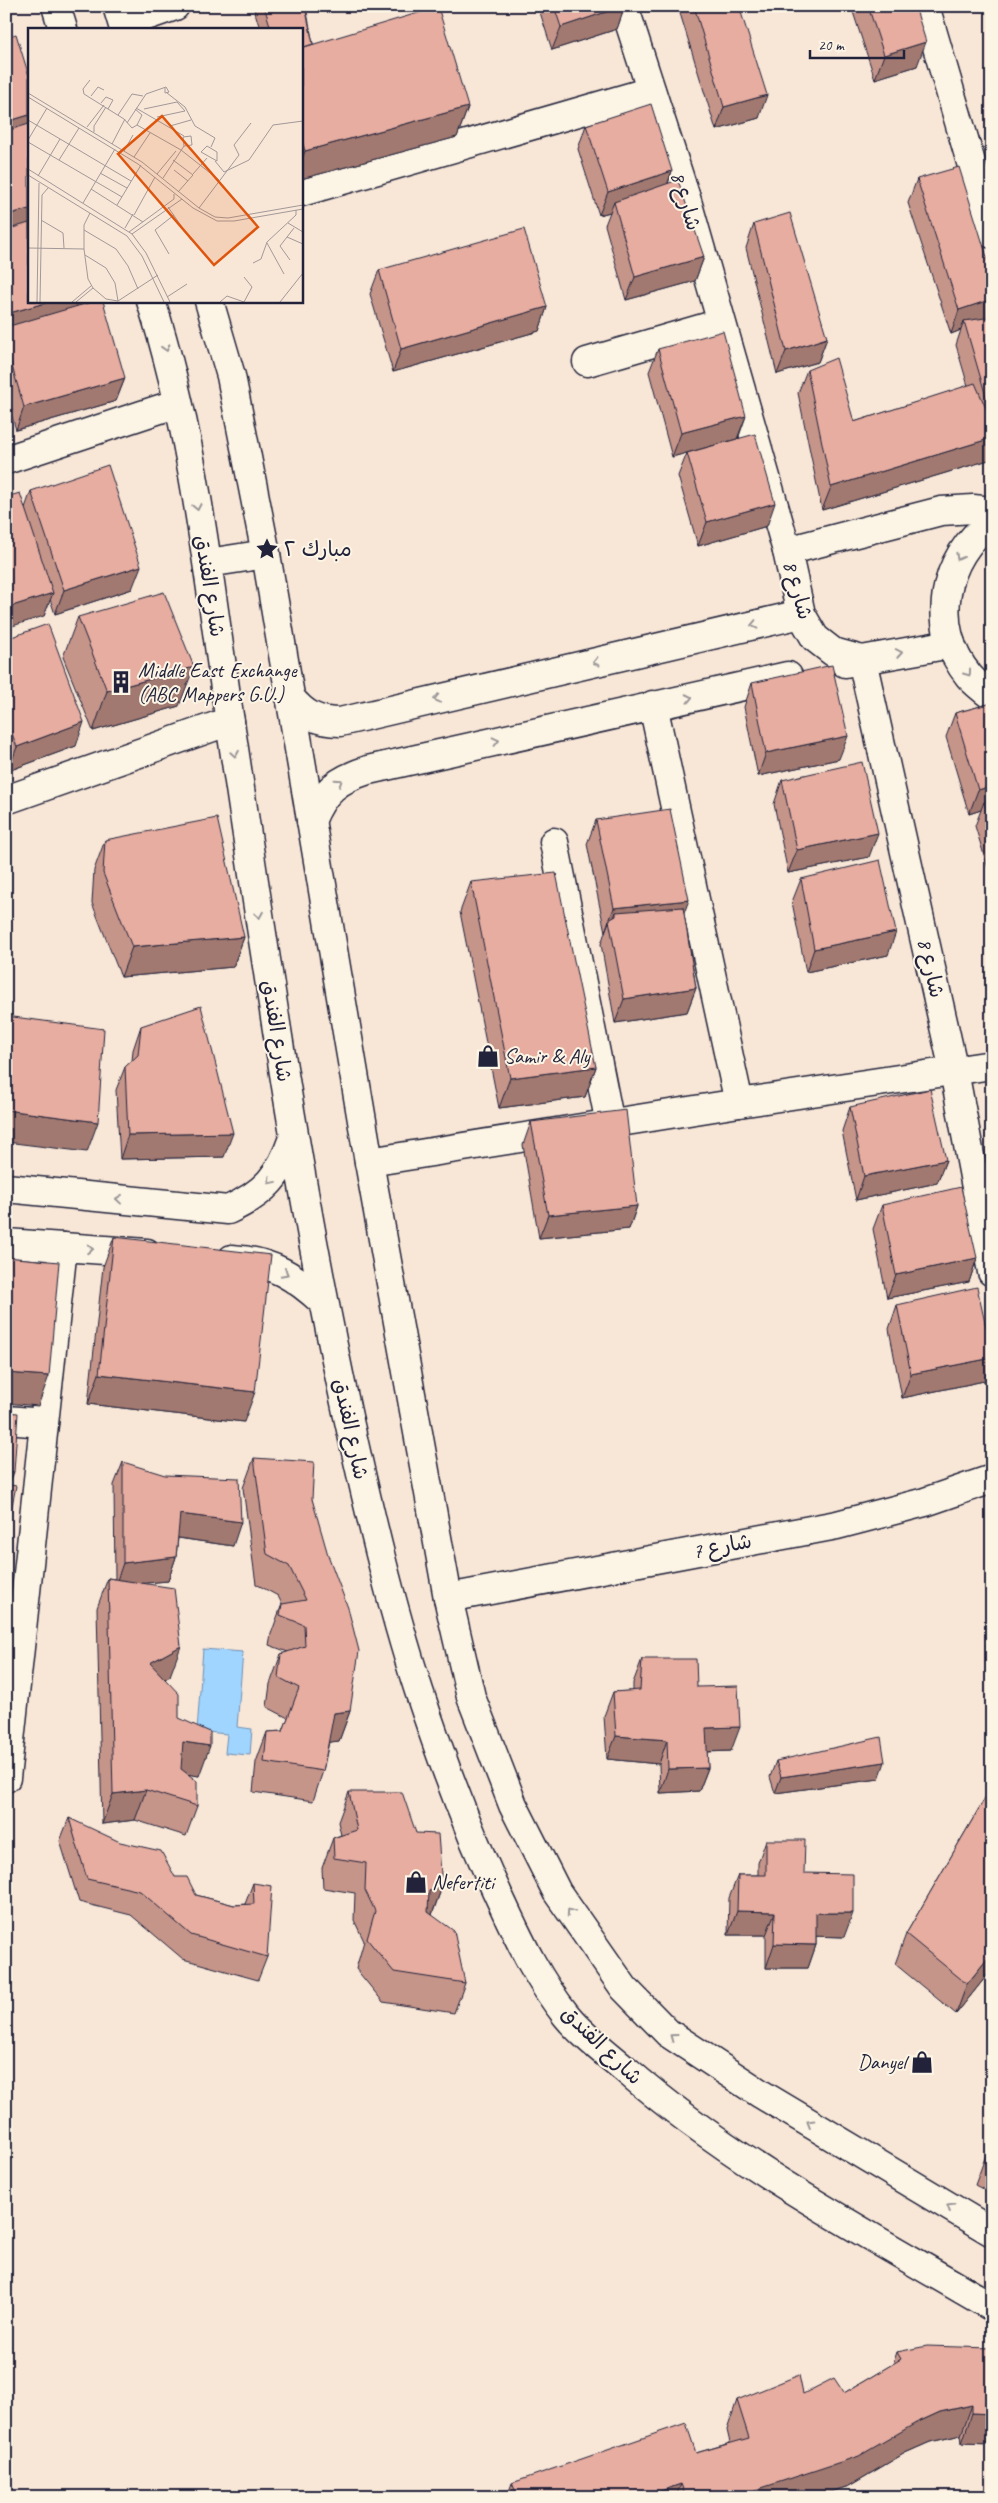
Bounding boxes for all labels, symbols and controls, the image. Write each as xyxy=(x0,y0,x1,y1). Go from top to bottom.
inset map xyxy=(28,28,302,302)
scale bar xyxy=(810,28,904,60)
text: 20 m xyxy=(818,36,845,55)
street label: شارع 8 xyxy=(663,169,707,234)
one-way arrow xyxy=(160,343,170,351)
one-way arrow xyxy=(192,503,202,511)
street label: شارع الفندق xyxy=(187,533,231,639)
place icon: مبارك ٢ xyxy=(254,536,280,562)
place label: مبارك ٢ xyxy=(284,536,352,562)
one-way arrow xyxy=(955,552,965,561)
street label: شارع 8 xyxy=(775,558,819,623)
one-way arrow xyxy=(749,619,758,630)
one-way arrow xyxy=(895,649,903,659)
one-way arrow xyxy=(591,656,600,667)
place label: Middle East Exchange (ABC Mappers G.U.) xyxy=(138,657,298,707)
one-way arrow xyxy=(962,667,971,677)
building icon: Middle East Exchange (ABC Mappers G.U.) xyxy=(108,669,134,695)
one-way arrow xyxy=(433,693,442,704)
one-way arrow xyxy=(684,693,693,704)
one-way arrow xyxy=(491,736,500,747)
one-way arrow xyxy=(229,750,239,759)
one-way arrow xyxy=(334,779,343,788)
one-way arrow xyxy=(253,911,264,919)
street label: شارع 8 xyxy=(910,936,950,1001)
street label: شارع الفندق xyxy=(254,978,298,1084)
shop icon: Samir & Aly xyxy=(475,1043,501,1069)
place label: Samir & Aly xyxy=(504,1043,592,1069)
one-way arrow xyxy=(267,1175,276,1184)
one-way arrow xyxy=(114,1194,122,1205)
one-way arrow xyxy=(86,1244,94,1255)
one-way arrow xyxy=(279,1267,288,1277)
street label: شارع الفندق xyxy=(326,1376,374,1482)
street label: شارع 7 xyxy=(690,1528,754,1566)
shop icon: Nefertiti xyxy=(403,1869,429,1895)
place label: Nefertiti xyxy=(432,1869,497,1895)
one-way arrow xyxy=(567,1908,576,1917)
street label: شارع الفندق xyxy=(555,2000,648,2092)
one-way arrow xyxy=(669,2034,679,2043)
place label: Danyel xyxy=(858,2049,909,2075)
shop icon: Danyel xyxy=(909,2049,935,2075)
one-way arrow xyxy=(807,2120,816,2130)
one-way arrow xyxy=(946,2203,955,2213)

